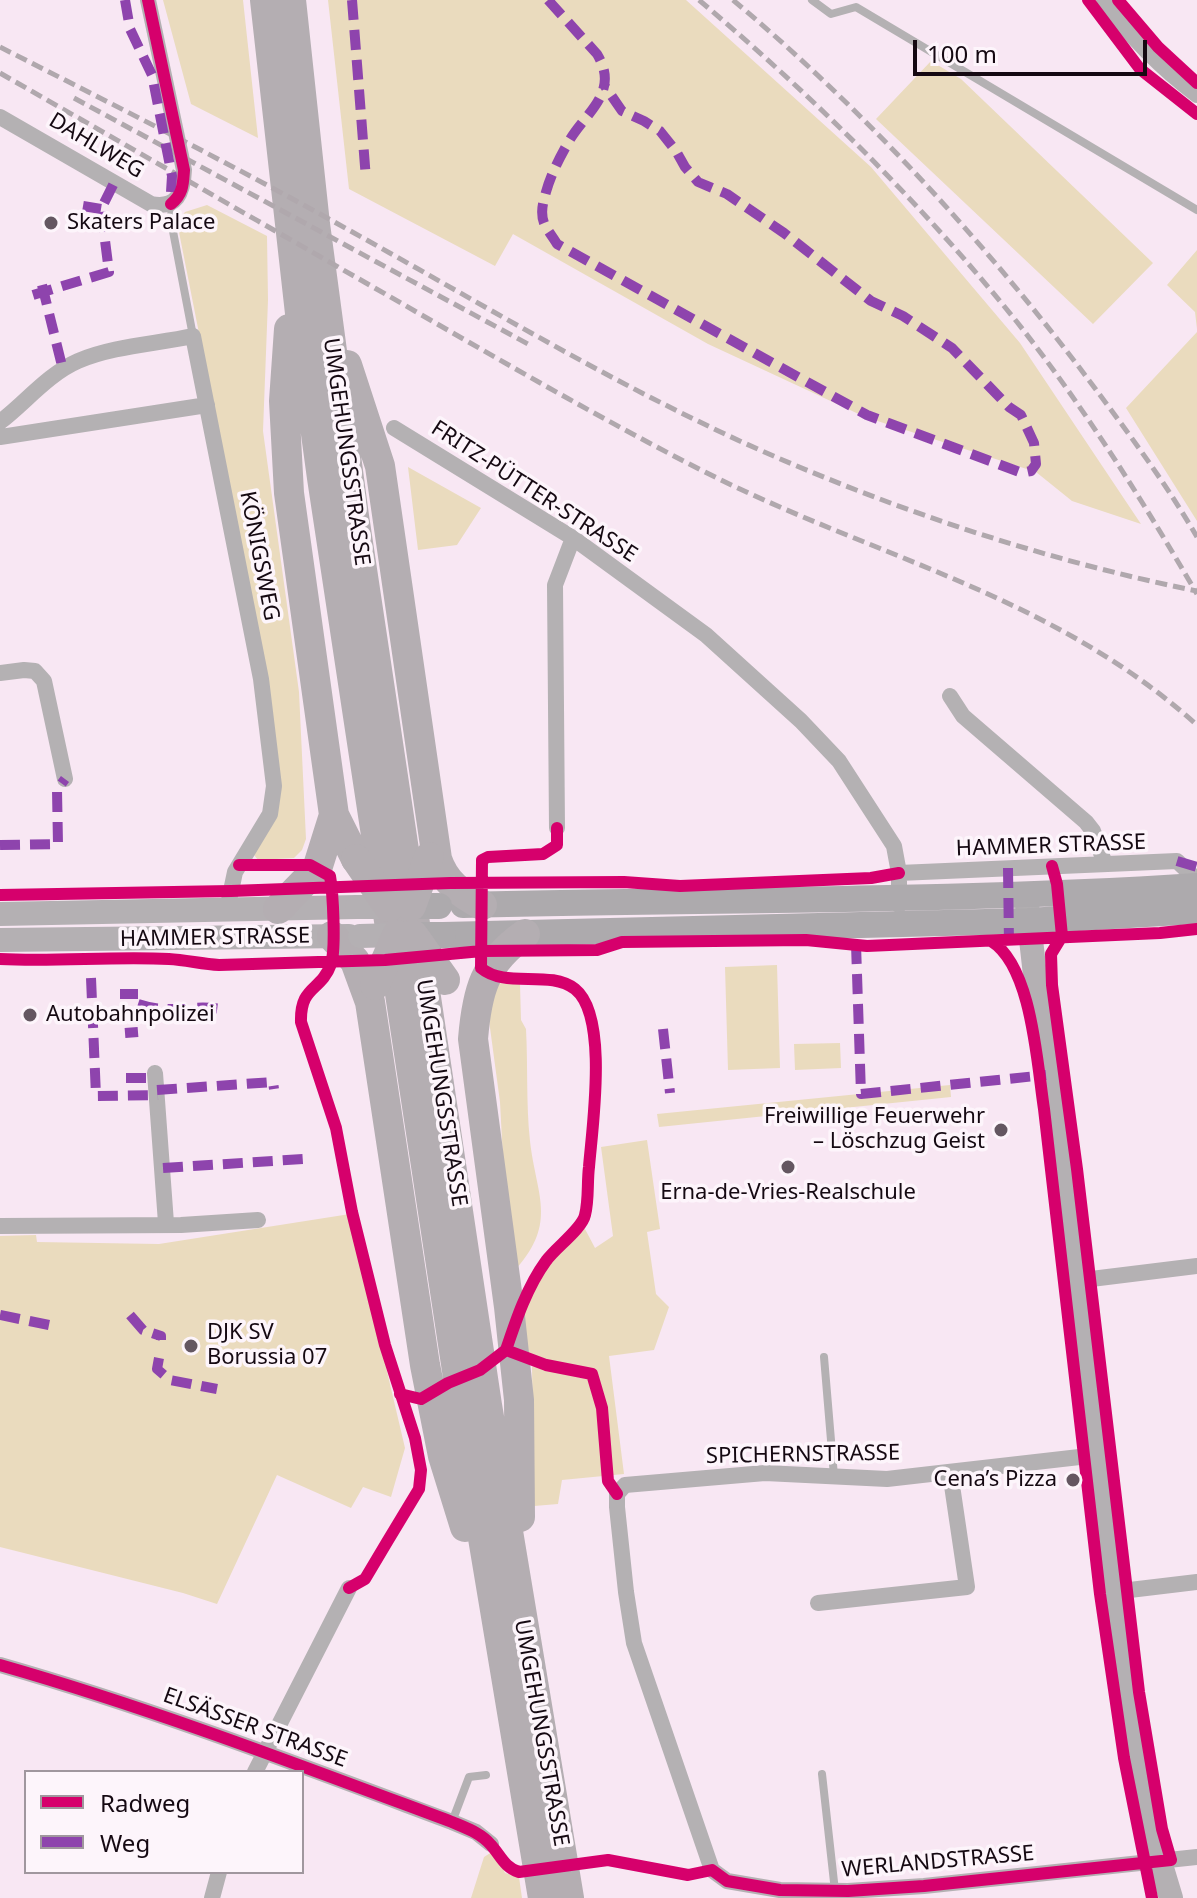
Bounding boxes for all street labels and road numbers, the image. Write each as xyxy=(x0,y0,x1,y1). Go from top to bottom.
street label: DAHLWEG xyxy=(44,107,148,185)
street label: UMGEHUNGSSTRASSE xyxy=(317,336,375,568)
street label: FRITZ-PÜTTER-STRASSE xyxy=(426,416,642,568)
street label: KÖNIGSWEG xyxy=(234,489,284,623)
street label: HAMMER STRASSE xyxy=(955,829,1147,863)
street label: HAMMER STRASSE xyxy=(120,923,310,953)
street label: UMGEHUNGSSTRASSE xyxy=(410,977,472,1209)
street label: SPICHERNSTRASSE xyxy=(706,1440,900,1470)
street label: UMGEHUNGSSTRASSE xyxy=(508,1617,574,1849)
street label: ELSÄSSER STRASSE xyxy=(159,1682,351,1774)
street label: WERLANDSTRASSE xyxy=(841,1840,1035,1884)

